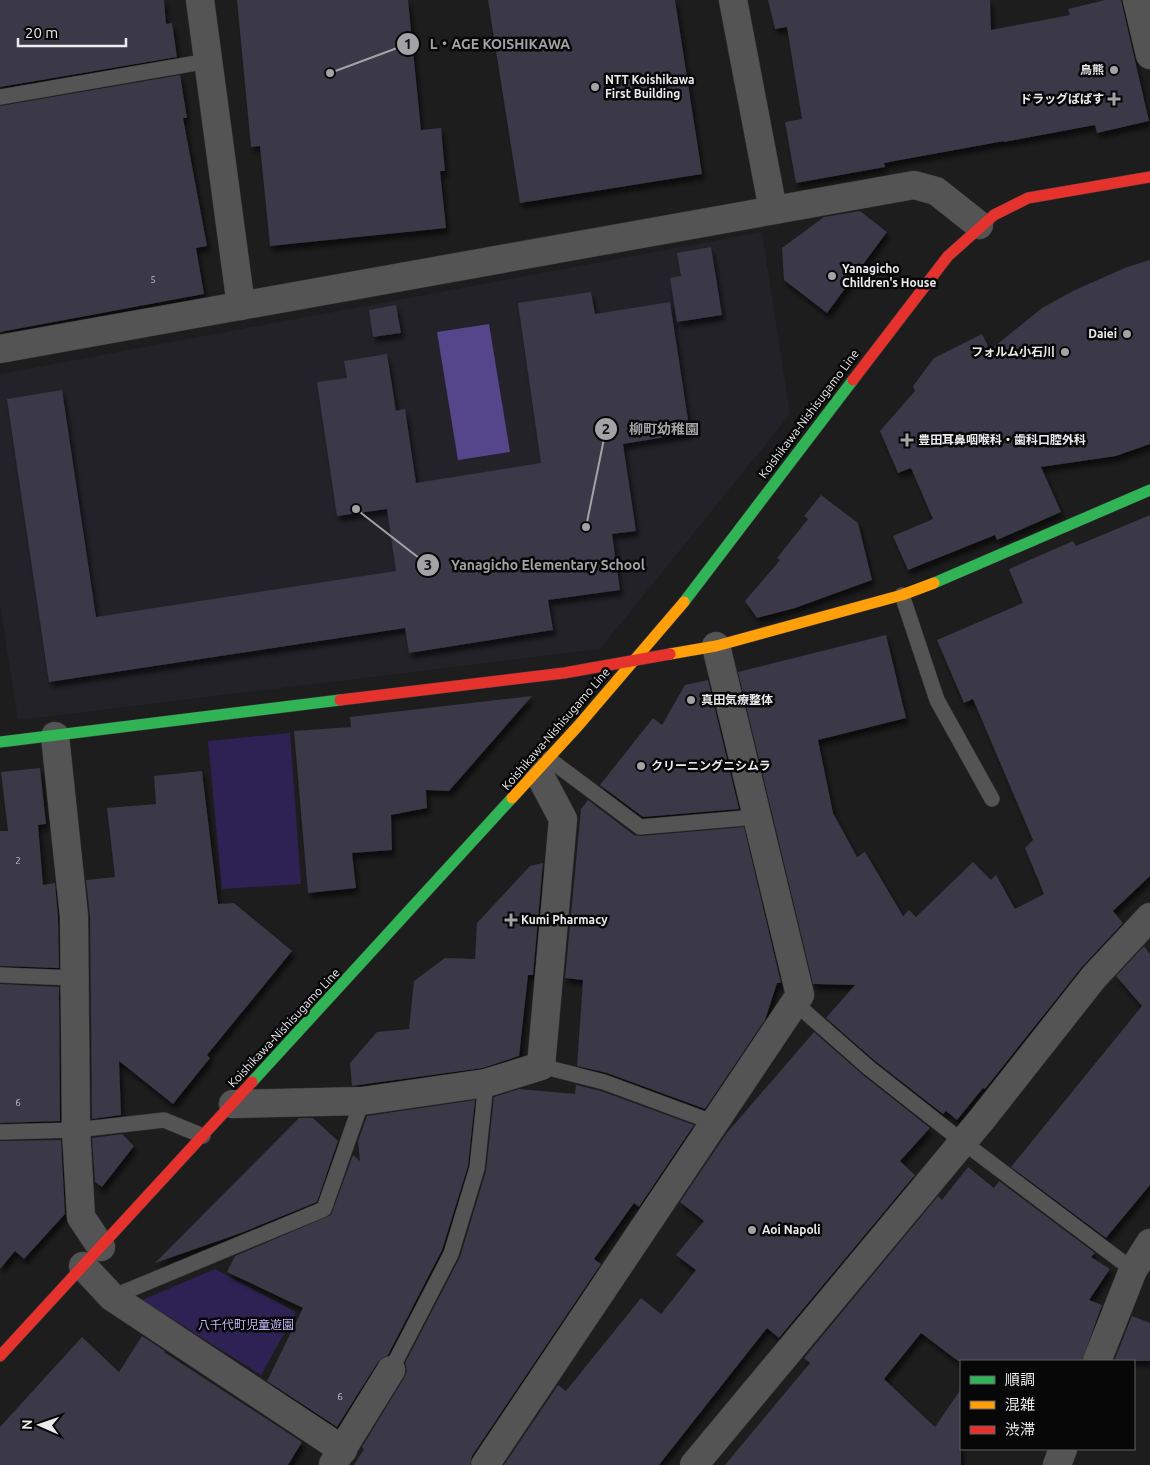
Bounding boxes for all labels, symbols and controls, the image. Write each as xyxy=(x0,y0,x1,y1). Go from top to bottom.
scale bar xyxy=(18,15,125,47)
text: 20 m xyxy=(25,24,58,41)
callout: L・AGE KOISHIKAWA xyxy=(395,29,580,58)
text: 1 xyxy=(404,35,412,52)
text: L・AGE KOISHIKAWA xyxy=(430,36,570,52)
place label: 鳥熊 xyxy=(1080,63,1104,76)
marker: 鳥熊 xyxy=(1108,64,1120,76)
place label: NTT Koishikawa First Building xyxy=(605,73,695,100)
marker: NTT Koishikawa First Building xyxy=(589,81,601,93)
place label: ドラッグぱぱす xyxy=(1020,92,1104,105)
marker: ドラッグぱぱす xyxy=(1108,93,1120,105)
place label: Yanagicho Children's House xyxy=(842,262,936,289)
marker: Yanagicho Children's House xyxy=(826,270,838,282)
house number: 5 xyxy=(150,274,156,285)
place label: Daiei xyxy=(1088,327,1117,340)
marker: Daiei xyxy=(1121,328,1133,340)
place label: フォルム小石川 xyxy=(971,345,1055,358)
marker: フォルム小石川 xyxy=(1059,346,1071,358)
street label: Koishikawa-Nishisugamo Line xyxy=(756,347,861,480)
callout: 柳町幼稚園 xyxy=(594,414,709,443)
text: 2 xyxy=(602,420,610,437)
text: 柳町幼稚園 xyxy=(629,421,699,437)
marker: 豊田耳鼻咽喉科・歯科口腔外科 xyxy=(900,433,914,447)
place label: 豊田耳鼻咽喉科・歯科口腔外科 xyxy=(918,433,1086,446)
callout: Yanagicho Elementary School xyxy=(416,550,655,579)
text: 3 xyxy=(424,556,432,573)
text: Yanagicho Elementary School xyxy=(451,557,645,573)
street label: Koishikawa-Nishisugamo Line xyxy=(499,665,612,792)
place label: 真田気療整体 xyxy=(701,693,773,706)
marker: 真田気療整体 xyxy=(685,694,697,706)
place label: クリーニングニシムラ xyxy=(651,759,770,772)
marker: クリーニングニシムラ xyxy=(635,760,647,772)
house number: 2 xyxy=(15,855,21,866)
place label: Kumi Pharmacy xyxy=(521,913,608,926)
marker: Kumi Pharmacy xyxy=(505,914,517,926)
street label: Koishikawa-Nishisugamo Line xyxy=(225,966,342,1090)
house number: 6 xyxy=(15,1097,21,1108)
place label: Aoi Napoli xyxy=(762,1223,821,1236)
marker: Aoi Napoli xyxy=(746,1224,758,1236)
park label: 八千代町児童遊園 xyxy=(198,1318,294,1331)
legend xyxy=(960,1360,1135,1450)
text: 順調 xyxy=(1005,1371,1035,1388)
house number: 6 xyxy=(337,1391,343,1402)
text: 混雑 xyxy=(1005,1396,1035,1413)
north arrow xyxy=(15,1400,65,1450)
text: N xyxy=(19,1419,35,1430)
text: 渋滞 xyxy=(1005,1421,1035,1438)

